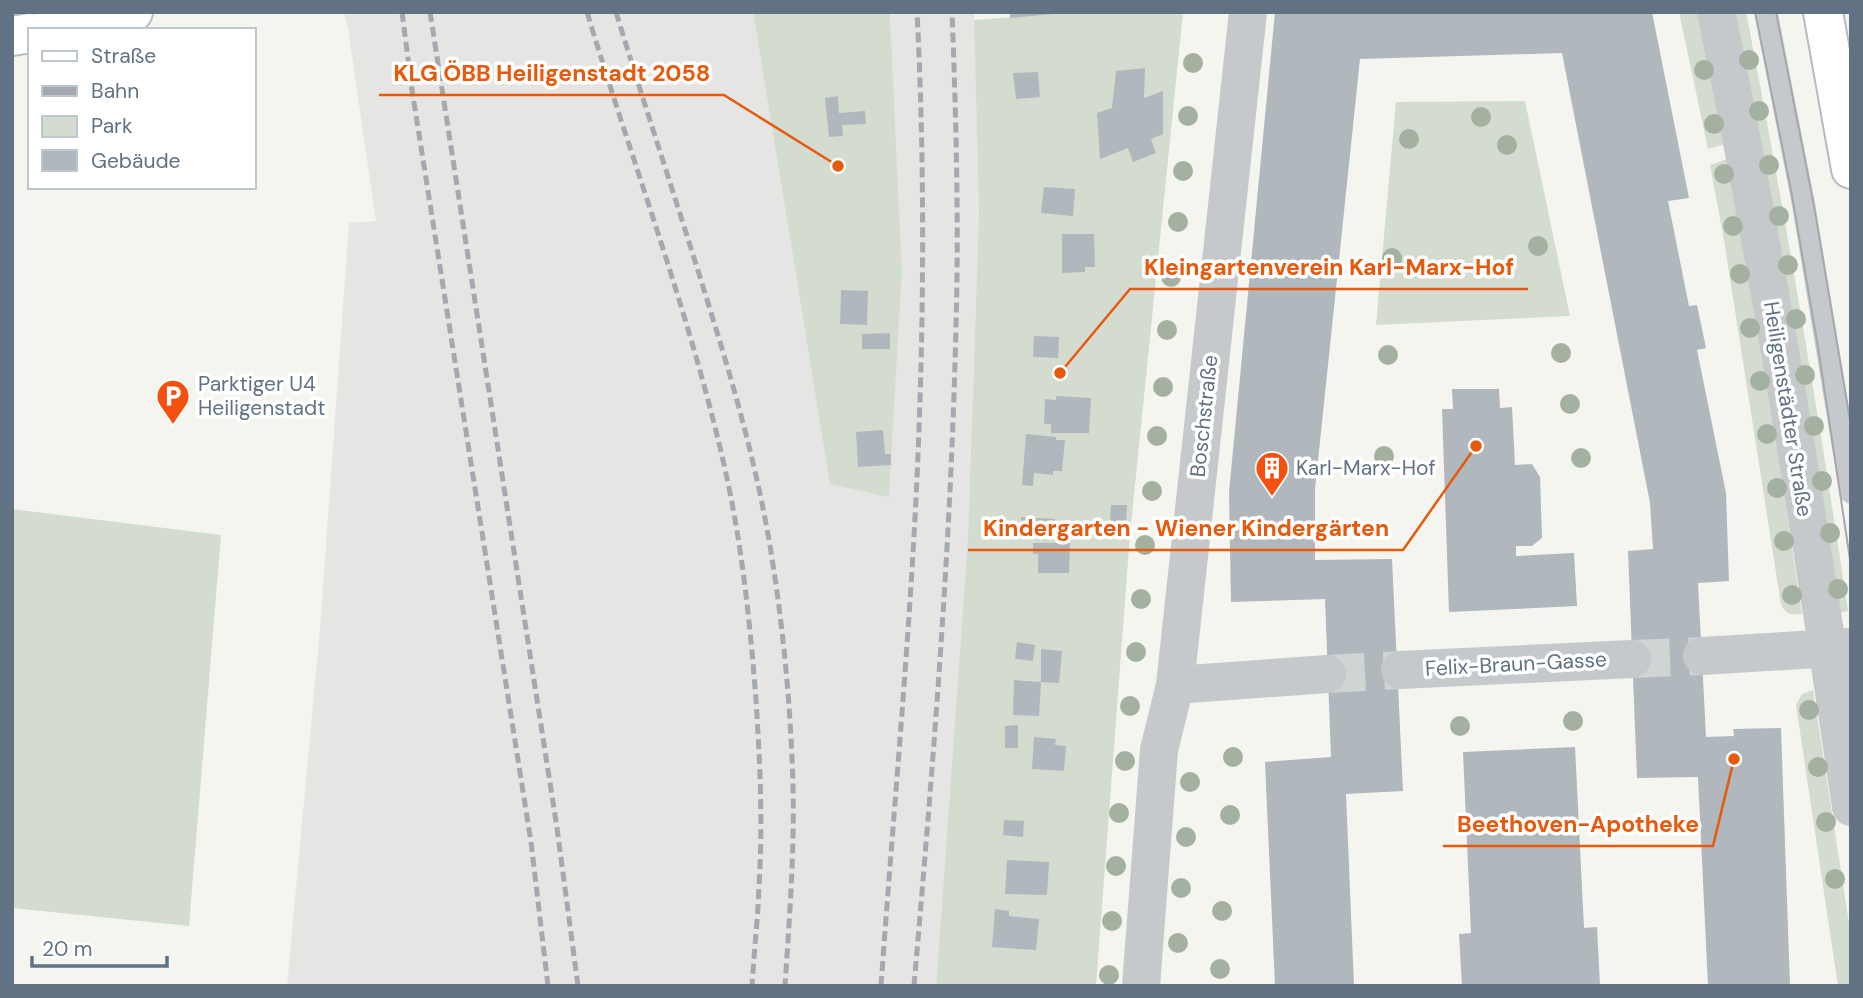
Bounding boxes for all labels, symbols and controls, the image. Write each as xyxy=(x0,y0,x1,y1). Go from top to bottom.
legend xyxy=(28,28,256,189)
text: Straße xyxy=(91,42,156,70)
callout: KLG ÖBB Heiligenstadt 2058 xyxy=(379,51,724,95)
text: KLG ÖBB Heiligenstadt 2058 xyxy=(394,58,710,88)
text: Bahn xyxy=(91,77,139,105)
text: Park xyxy=(91,112,133,140)
text: Gebäude xyxy=(91,147,181,175)
callout: Kleingartenverein Karl-Marx-Hof xyxy=(1130,245,1528,289)
text: Kleingartenverein Karl-Marx-Hof xyxy=(1144,252,1514,282)
street label: Heiligenstädter Straße xyxy=(1757,299,1819,519)
street label: Boschstraße xyxy=(1184,353,1224,479)
place label: Parktiger U4 Heiligenstadt xyxy=(198,370,325,422)
parking icon: Parktiger U4 Heiligenstadt xyxy=(154,377,192,426)
building icon: Karl-Marx-Hof xyxy=(1253,449,1291,498)
place label: Karl-Marx-Hof xyxy=(1296,454,1436,482)
callout: Kindergarten - Wiener Kindergärten xyxy=(968,506,1403,550)
text: Kindergarten - Wiener Kindergärten xyxy=(983,513,1389,543)
street label: Felix-Braun-Gasse xyxy=(1424,645,1608,683)
callout: Beethoven-Apotheke xyxy=(1443,802,1713,846)
text: Beethoven-Apotheke xyxy=(1457,809,1699,839)
scale bar xyxy=(32,925,166,969)
text: 20 m xyxy=(42,935,93,963)

